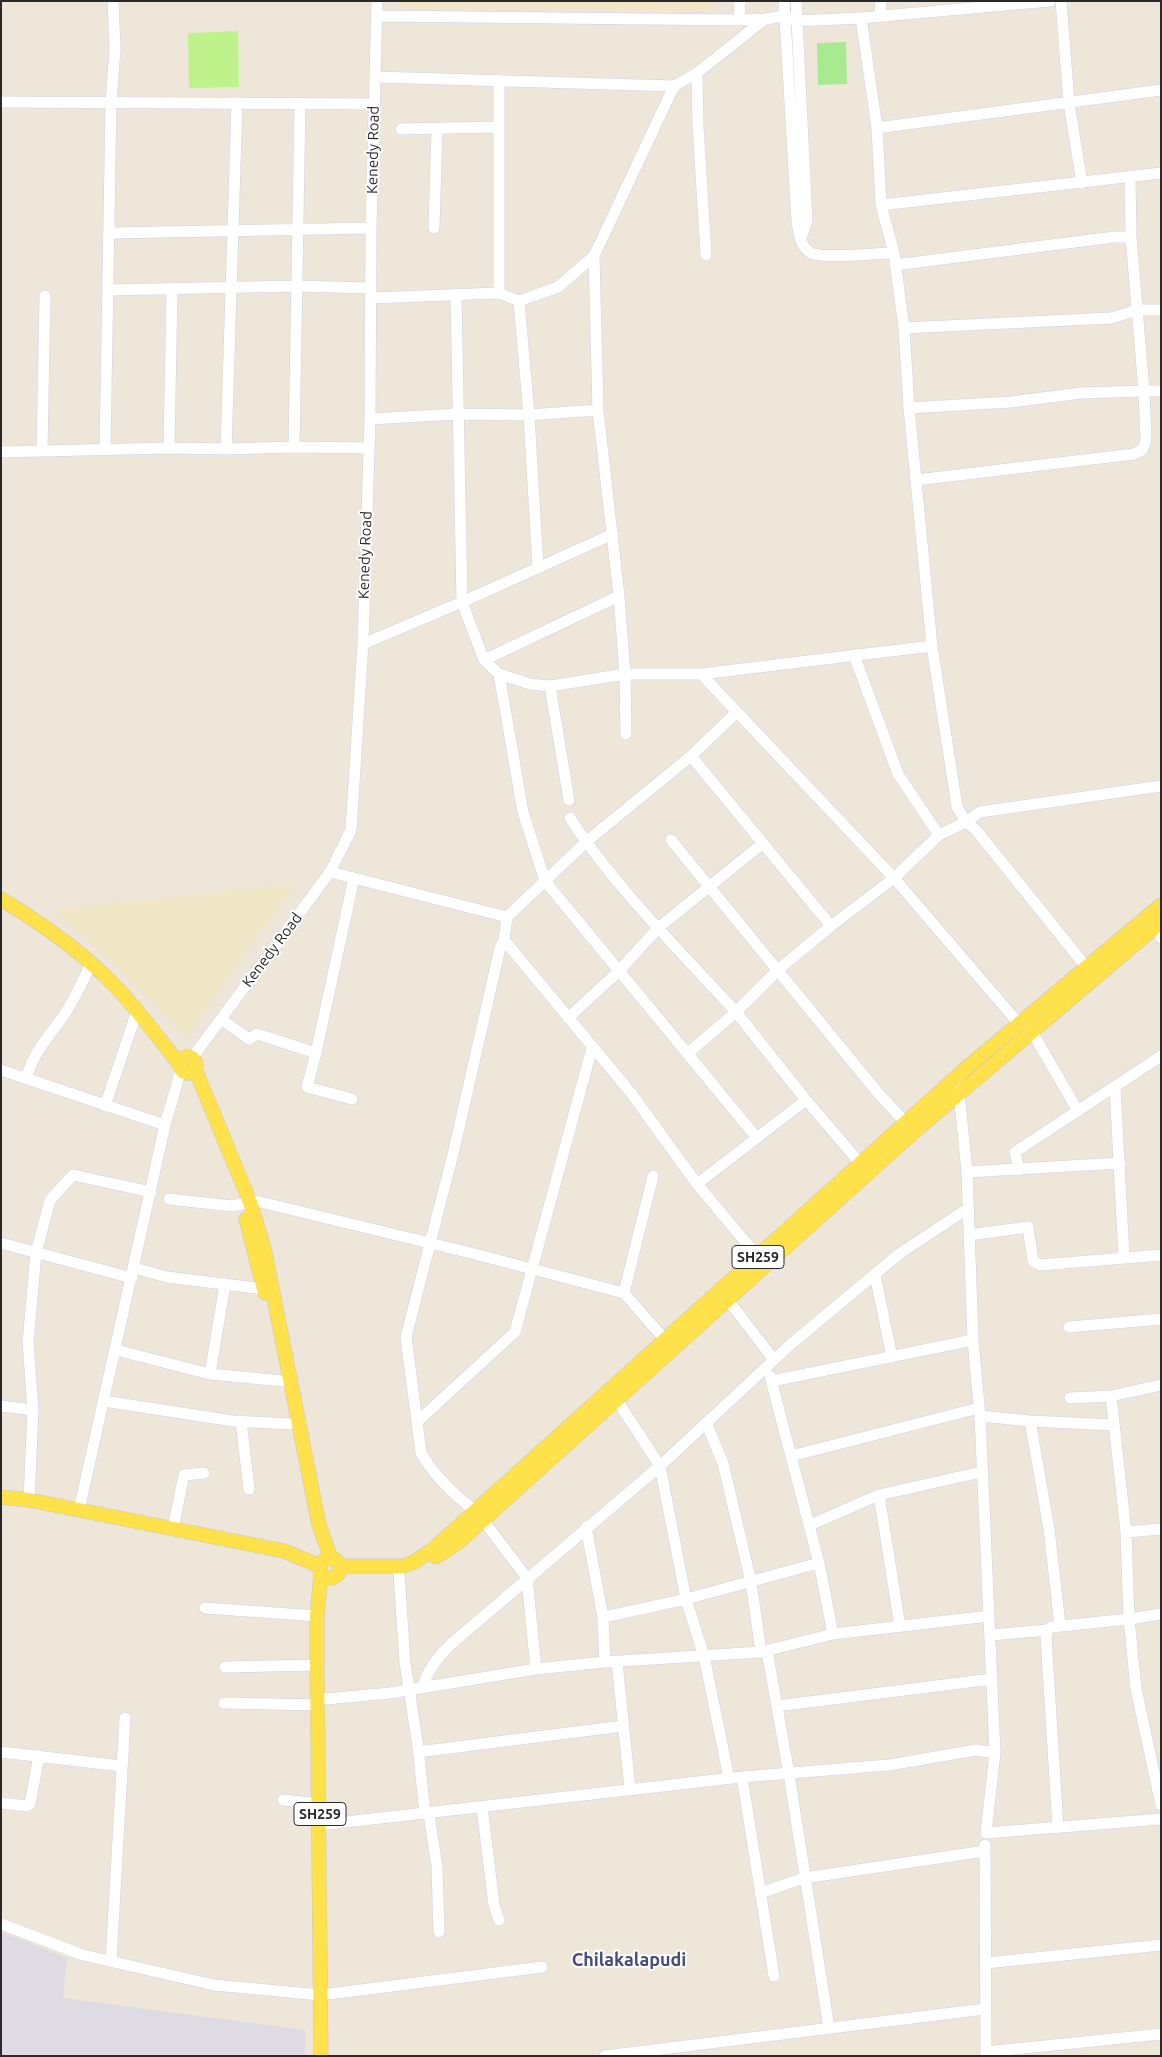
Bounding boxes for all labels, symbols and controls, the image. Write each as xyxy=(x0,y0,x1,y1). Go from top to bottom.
street label: Kenedy Road xyxy=(363,106,383,194)
street label: Kenedy Road xyxy=(354,511,376,599)
street label: Kenedy Road xyxy=(238,909,306,991)
road number: SH259 xyxy=(732,1246,784,1268)
road number: SH259 xyxy=(294,1802,346,1826)
district label: Chilakalapudi xyxy=(572,1949,686,1971)

